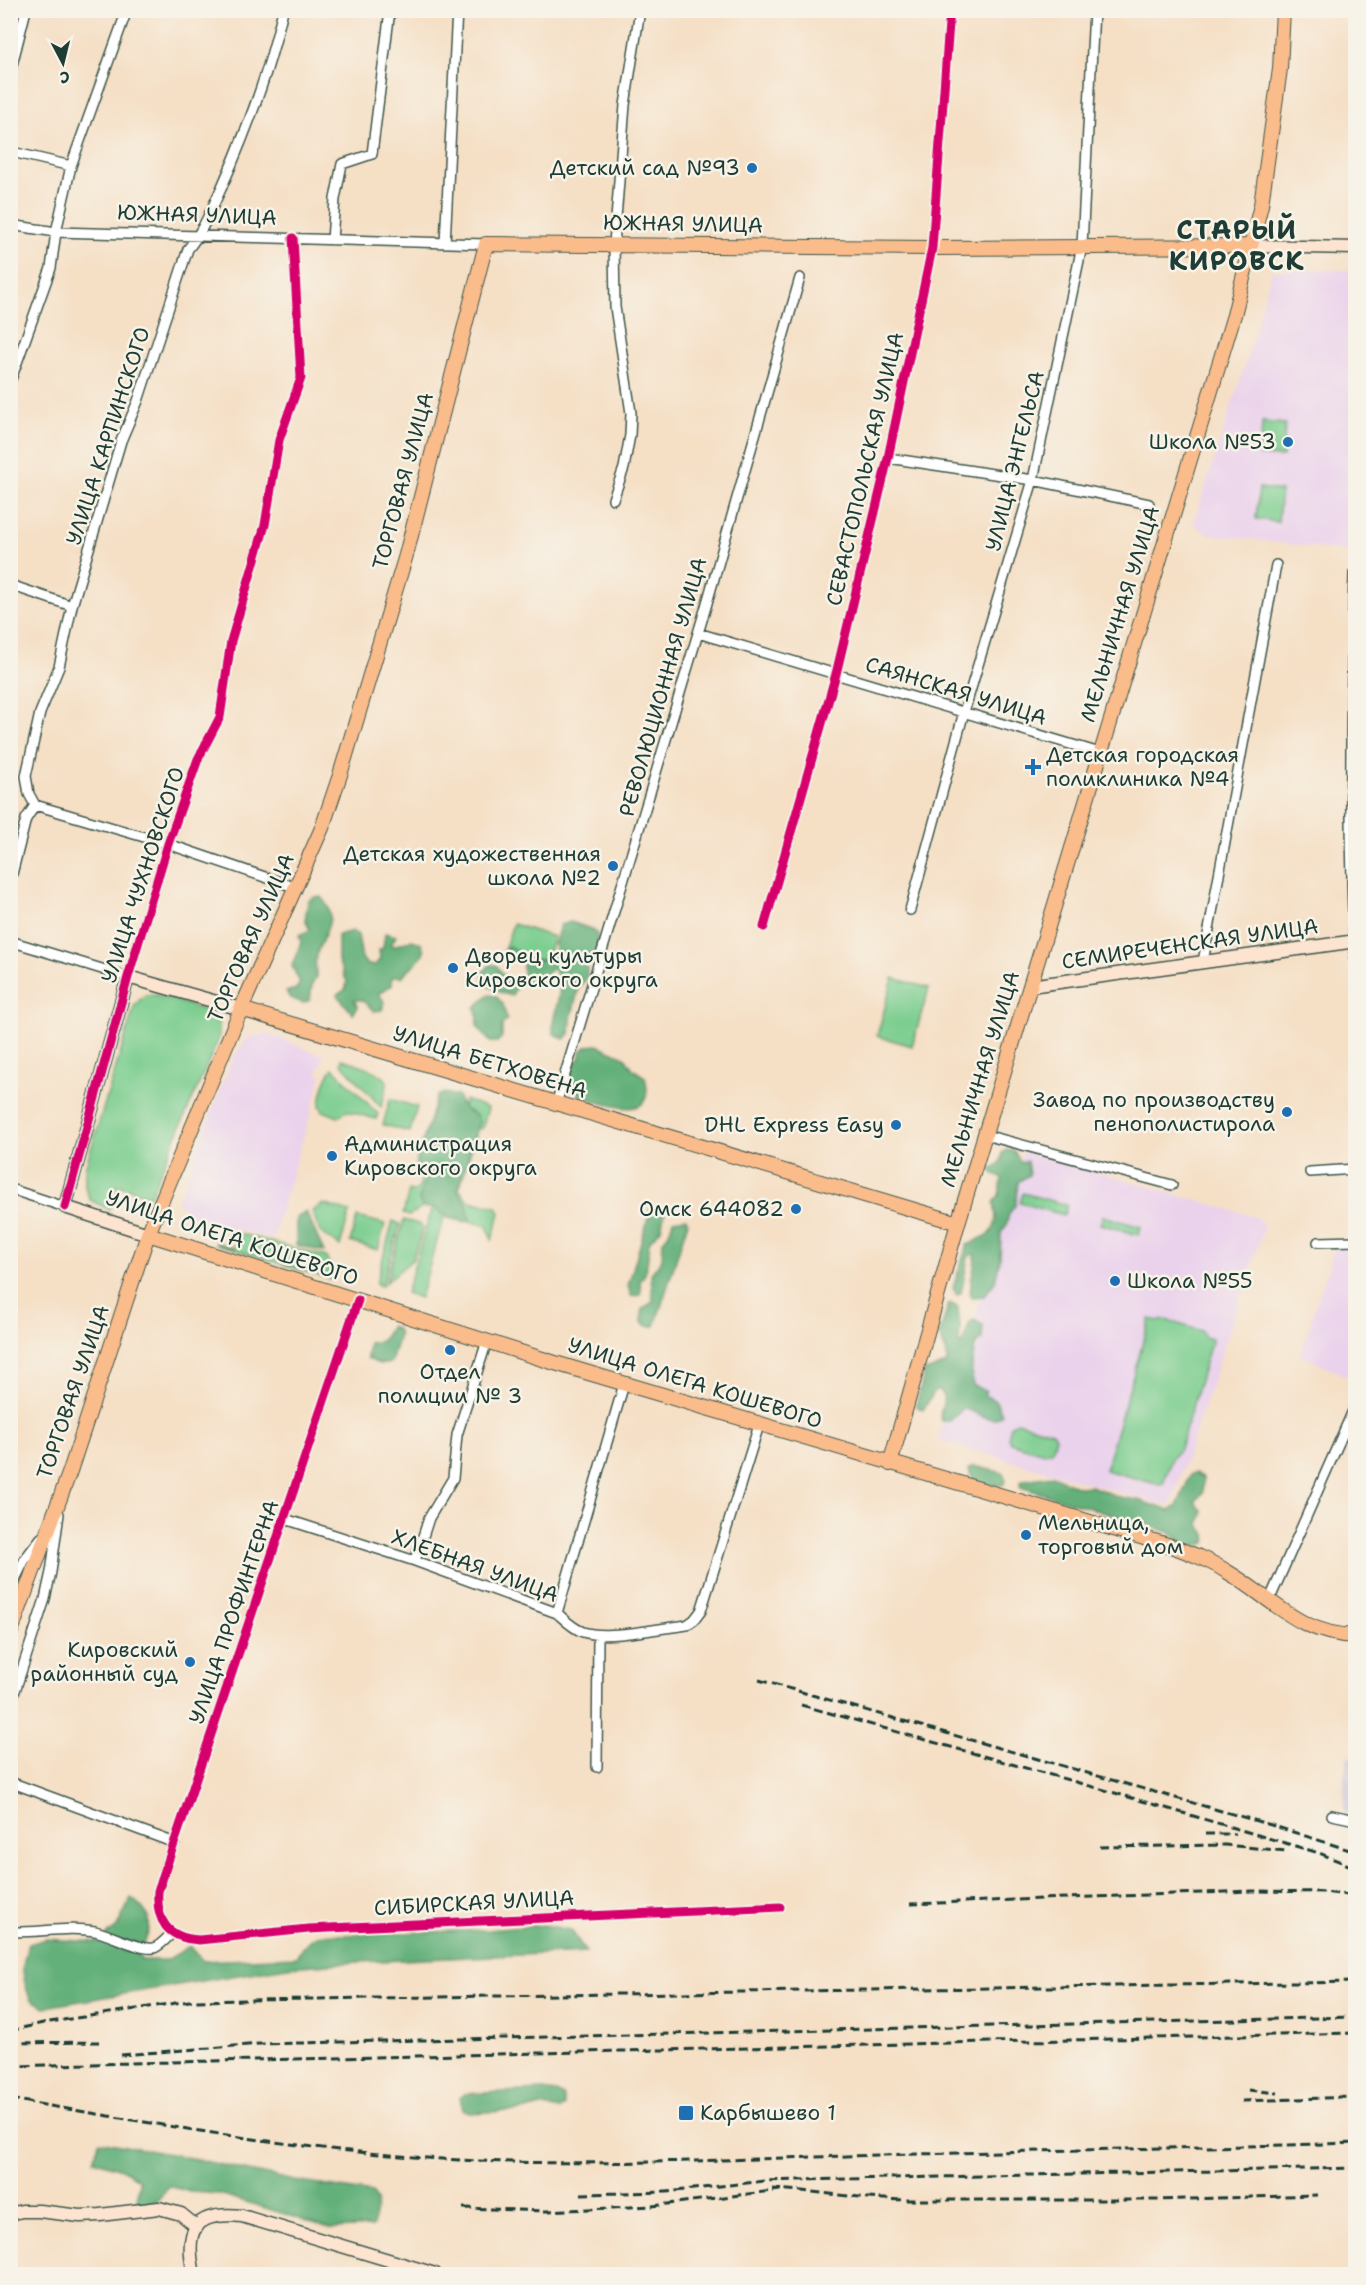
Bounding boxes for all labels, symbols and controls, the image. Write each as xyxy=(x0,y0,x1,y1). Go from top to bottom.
north arrow xyxy=(33,33,93,93)
text: С xyxy=(58,66,71,88)
place label: Детский сад №93 xyxy=(550,154,740,182)
marker: Детский сад №93 xyxy=(745,161,759,175)
street label: ЮЖНАЯ УЛИЦА xyxy=(117,198,277,232)
street label: ЮЖНАЯ УЛИЦА xyxy=(603,209,763,239)
district label: СТАРЫЙ КИРОВСК xyxy=(1169,211,1305,279)
street label: УЛИЦА КАРПИНСКОГО xyxy=(60,323,156,549)
street label: СЕВАСТОПОЛЬСКАЯ УЛИЦА xyxy=(820,329,910,609)
street label: УЛИЦА ЭНГЕЛЬСА xyxy=(979,368,1051,554)
street label: ТОРГОВАЯ УЛИЦА xyxy=(366,389,440,573)
place label: Школа №53 xyxy=(1149,428,1276,456)
marker: Школа №53 xyxy=(1281,435,1295,449)
street label: МЕЛЬНИЧНАЯ УЛИЦА xyxy=(1074,502,1166,726)
street label: РЕВОЛЮЦИОННАЯ УЛИЦА xyxy=(613,554,713,820)
street label: САЯНСКАЯ УЛИЦА xyxy=(862,650,1050,732)
place label: Детская городская поликлиника №4 xyxy=(1046,741,1239,793)
marker: Детская городская поликлиника №4 xyxy=(1024,758,1042,776)
street label: УЛИЦА ЧУХНОВСКОГО xyxy=(95,763,191,987)
place label: Детская художественная школа №2 xyxy=(343,840,601,892)
street label: ТОРГОВАЯ УЛИЦА xyxy=(201,849,301,1027)
marker: Детская художественная школа №2 xyxy=(606,859,620,873)
street label: СЕМИРЕЧЕНСКАЯ УЛИЦА xyxy=(1060,912,1320,976)
place label: Дворец культуры Кировского округа xyxy=(465,942,658,994)
marker: Дворец культуры Кировского округа xyxy=(446,961,460,975)
street label: МЕЛЬНИЧНАЯ УЛИЦА xyxy=(934,967,1026,1191)
street label: УЛИЦА БЕТХОВЕНА xyxy=(389,1019,591,1105)
place label: Завод по производству пенополистирола xyxy=(1033,1086,1275,1138)
marker: Завод по производству пенополистирола xyxy=(1280,1105,1294,1119)
place label: DHL Express Easy xyxy=(705,1111,884,1139)
marker: DHL Express Easy xyxy=(889,1118,903,1132)
place label: Администрация Кировского округа xyxy=(344,1130,537,1182)
marker: Администрация Кировского округа xyxy=(325,1149,339,1163)
street label: УЛИЦА ОЛЕГА КОШЕВОГО xyxy=(102,1184,362,1292)
place label: Омск 644082 xyxy=(639,1195,784,1223)
marker: Омск 644082 xyxy=(789,1202,803,1216)
place label: Школа №55 xyxy=(1127,1267,1253,1295)
marker: Школа №55 xyxy=(1108,1274,1122,1288)
street label: ТОРГОВАЯ УЛИЦА xyxy=(30,1301,116,1483)
street label: УЛИЦА ОЛЕГА КОШЕВОГО xyxy=(565,1331,825,1435)
marker: Отдел полиции № 3 xyxy=(443,1343,457,1357)
place label: Отдел полиции № 3 xyxy=(378,1358,522,1410)
street label: УЛИЦА ПРОФИНТЕРНА xyxy=(182,1496,286,1728)
place label: Мельница, торговый дом xyxy=(1038,1509,1183,1561)
street label: ХЛЕБНАЯ УЛИЦА xyxy=(388,1523,562,1609)
marker: Мельница, торговый дом xyxy=(1019,1528,1033,1542)
place label: Кировский районный суд xyxy=(31,1636,178,1688)
marker: Кировский районный суд xyxy=(183,1655,197,1669)
street label: СИБИРСКАЯ УЛИЦА xyxy=(373,1884,575,1922)
place label: Карбышево 1 xyxy=(700,2099,836,2127)
marker: Карбышево 1 xyxy=(677,2104,695,2122)

